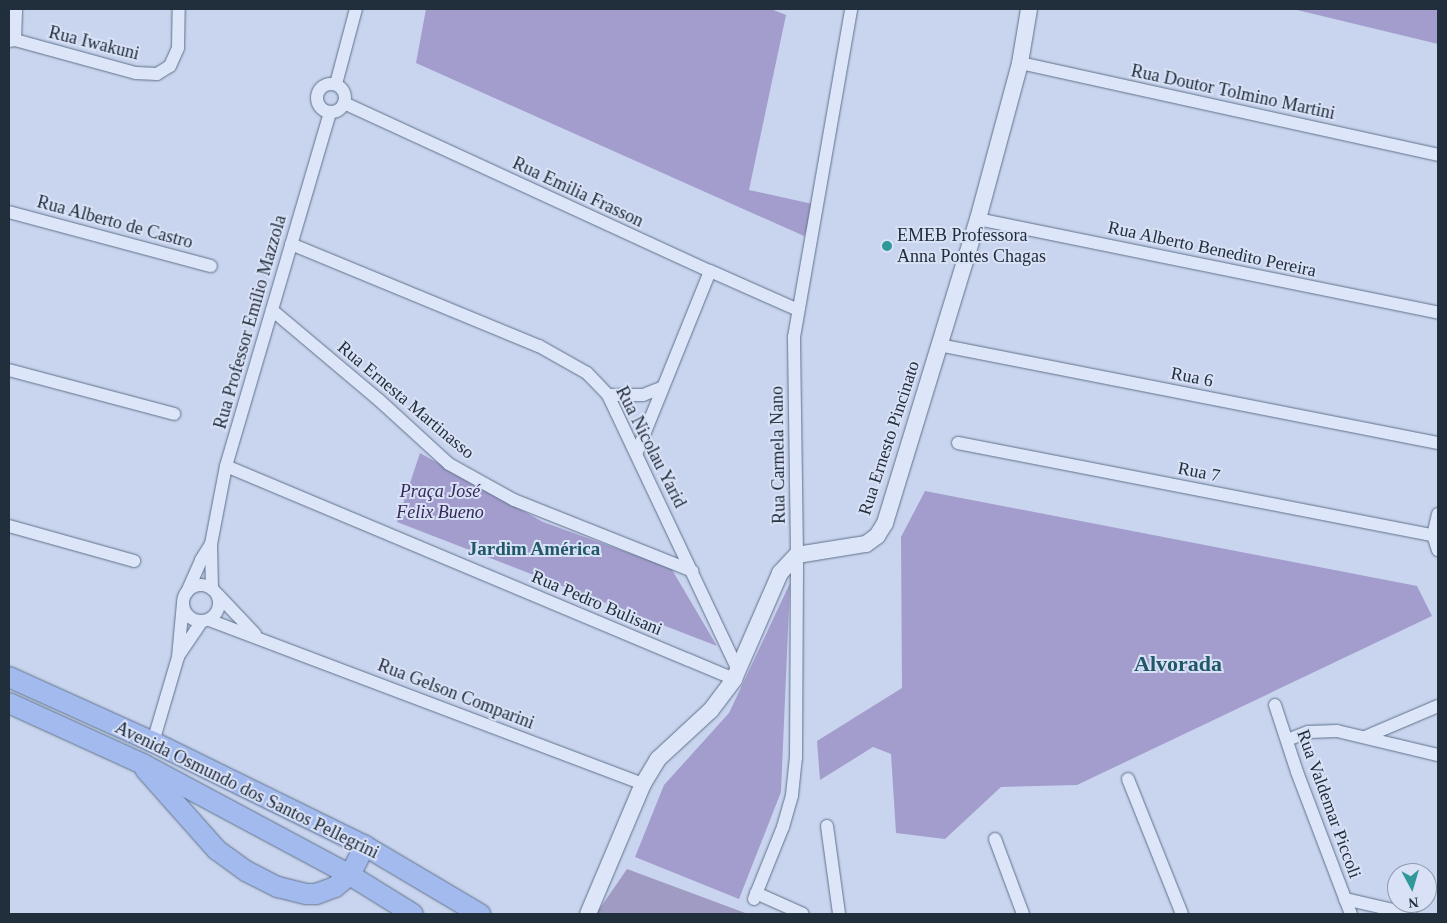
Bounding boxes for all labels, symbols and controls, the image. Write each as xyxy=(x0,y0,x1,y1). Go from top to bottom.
street label: Rua Iwakuni xyxy=(47,21,141,65)
street label: Rua Doutor Tolmino Martini xyxy=(1129,60,1337,124)
street label: Rua Emilia Frasson xyxy=(509,152,647,232)
street label: Rua Alberto de Castro xyxy=(34,191,196,253)
street label: Rua Professor Emílio Mazzola xyxy=(209,213,291,431)
street label: Rua Alberto Benedito Pereira xyxy=(1105,216,1319,282)
place label: EMEB Professora Anna Pontes Chagas xyxy=(897,225,1046,268)
marker: EMEB Professora Anna Pontes Chagas xyxy=(881,240,893,252)
street label: Rua Ernesta Martinasso xyxy=(333,336,479,464)
street label: Rua Ernesto Pincinato xyxy=(854,358,924,518)
street label: Rua 6 xyxy=(1169,362,1215,392)
street label: Rua Nicolau Yarid xyxy=(611,382,691,512)
street label: Rua Carmela Nano xyxy=(766,386,790,524)
street label: Rua 7 xyxy=(1176,457,1222,487)
park label: Praça José Felix Bueno xyxy=(396,481,484,524)
district label: Jardim América xyxy=(467,538,601,560)
street label: Rua Pedro Bulisani xyxy=(528,566,666,640)
district label: Alvorada xyxy=(1134,651,1222,677)
street label: Rua Gelson Comparini xyxy=(375,654,537,734)
street label: Avenida Osmundo dos Santos Pellegrini xyxy=(112,717,382,863)
street label: Rua Valdemar Piccoli xyxy=(1292,727,1366,881)
north arrow xyxy=(1387,863,1437,913)
text: N xyxy=(1408,894,1419,910)

